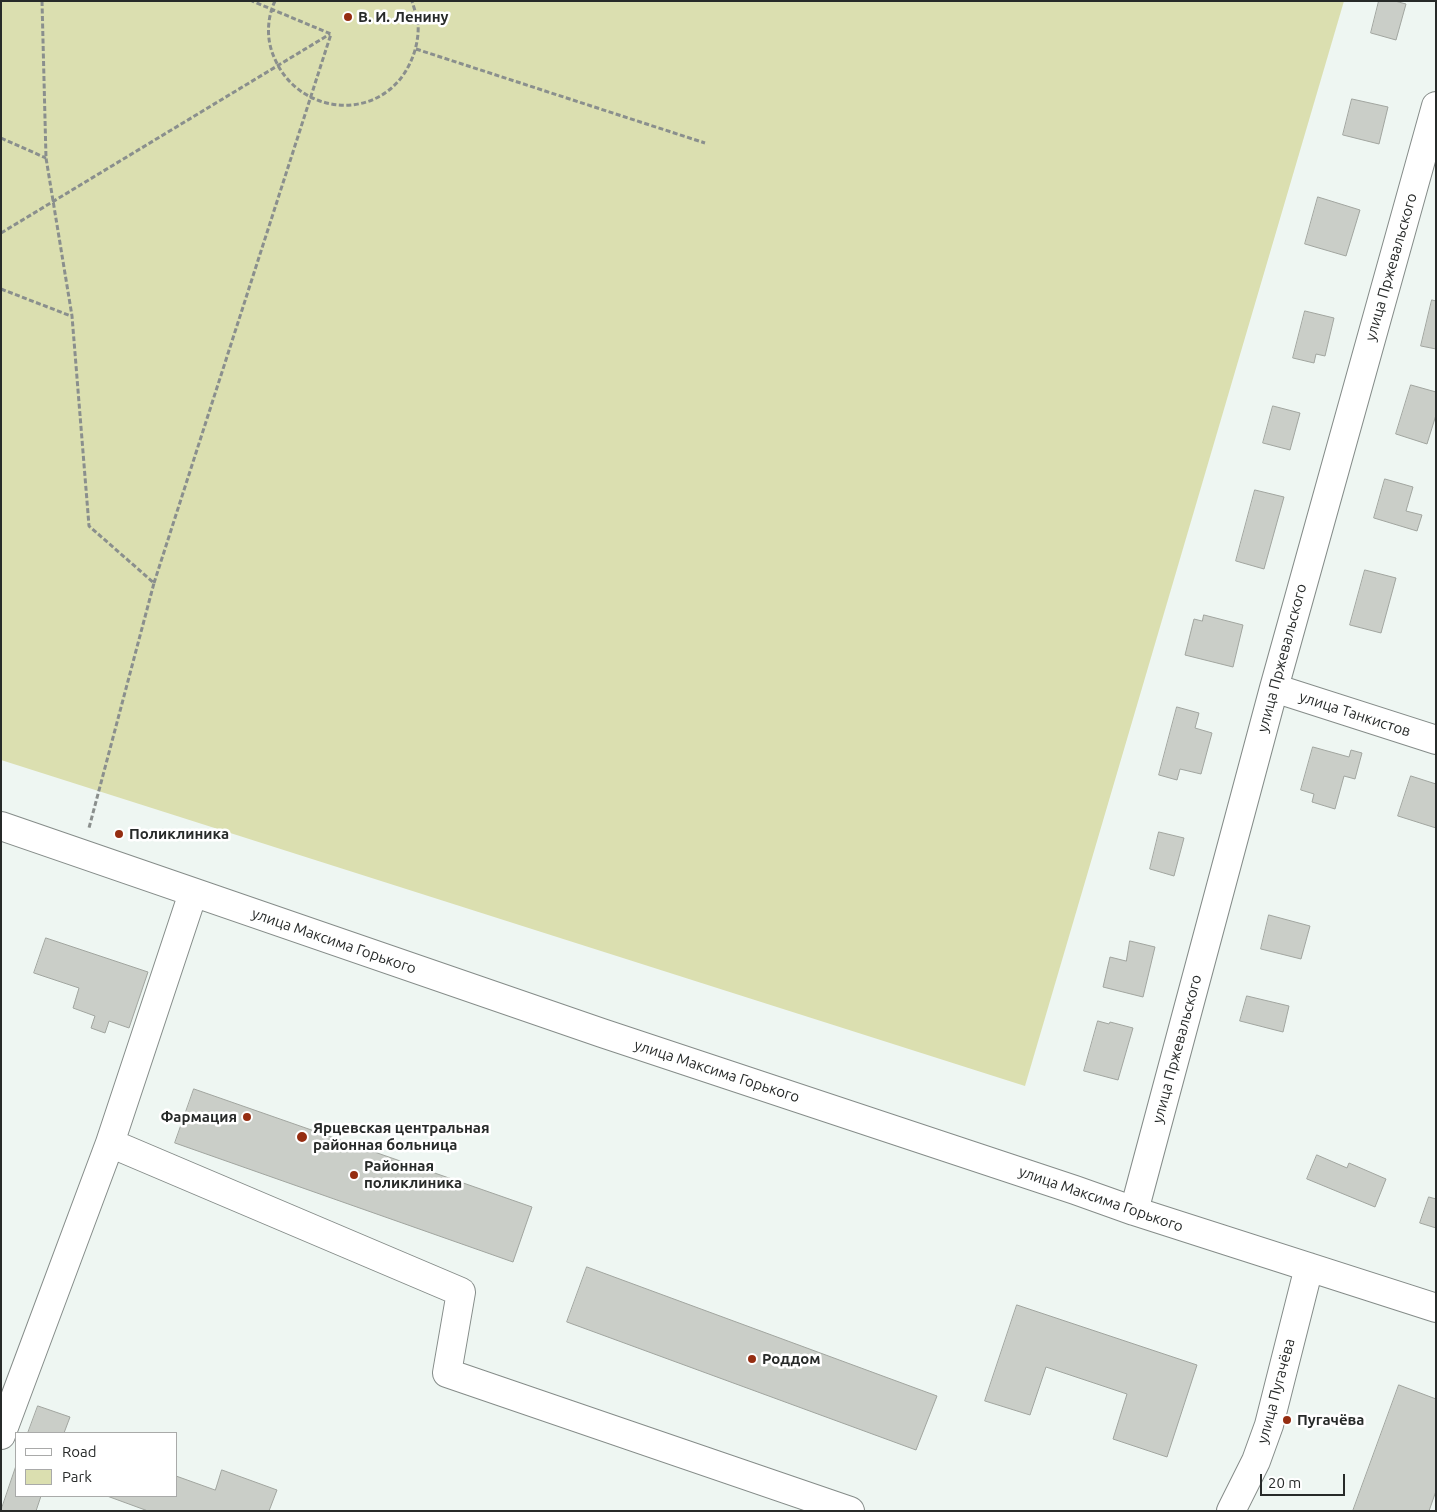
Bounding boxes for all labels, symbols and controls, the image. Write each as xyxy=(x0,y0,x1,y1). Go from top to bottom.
place label: В. И. Ленину xyxy=(358,8,449,26)
marker: В. И. Ленину xyxy=(342,11,354,23)
street label: улица Пржевальского xyxy=(1361,191,1421,343)
street label: улица Пржевальского xyxy=(1253,582,1311,734)
street label: улица Танкистов xyxy=(1297,687,1413,741)
place label: Поликлиника xyxy=(129,825,229,843)
marker: Поликлиника xyxy=(113,828,125,840)
street label: улица Максима Горького xyxy=(249,904,419,978)
street label: улица Пржевальского xyxy=(1148,973,1206,1125)
street label: улица Максима Горького xyxy=(632,1036,802,1106)
place label: Фармация xyxy=(160,1108,237,1126)
marker: Фармация xyxy=(241,1111,253,1123)
place label: Ярцевская центральная районная больница xyxy=(313,1119,490,1154)
marker: Ярцевская центральная районная больница xyxy=(295,1130,309,1144)
place label: Районная поликлиника xyxy=(364,1157,462,1192)
street label: улица Максима Горького xyxy=(1016,1162,1186,1236)
marker: Районная поликлиника xyxy=(348,1169,360,1181)
street label: улица Пугачёва xyxy=(1253,1337,1299,1445)
place label: Роддом xyxy=(762,1350,821,1368)
marker: Роддом xyxy=(746,1353,758,1365)
place label: Пугачёва xyxy=(1297,1411,1364,1429)
marker: Пугачёва xyxy=(1281,1414,1293,1426)
legend xyxy=(15,1432,178,1497)
text: Road xyxy=(62,1443,97,1460)
scale bar xyxy=(1262,1464,1347,1496)
text: Park xyxy=(62,1468,92,1485)
text: 20 m xyxy=(1268,1474,1301,1491)

